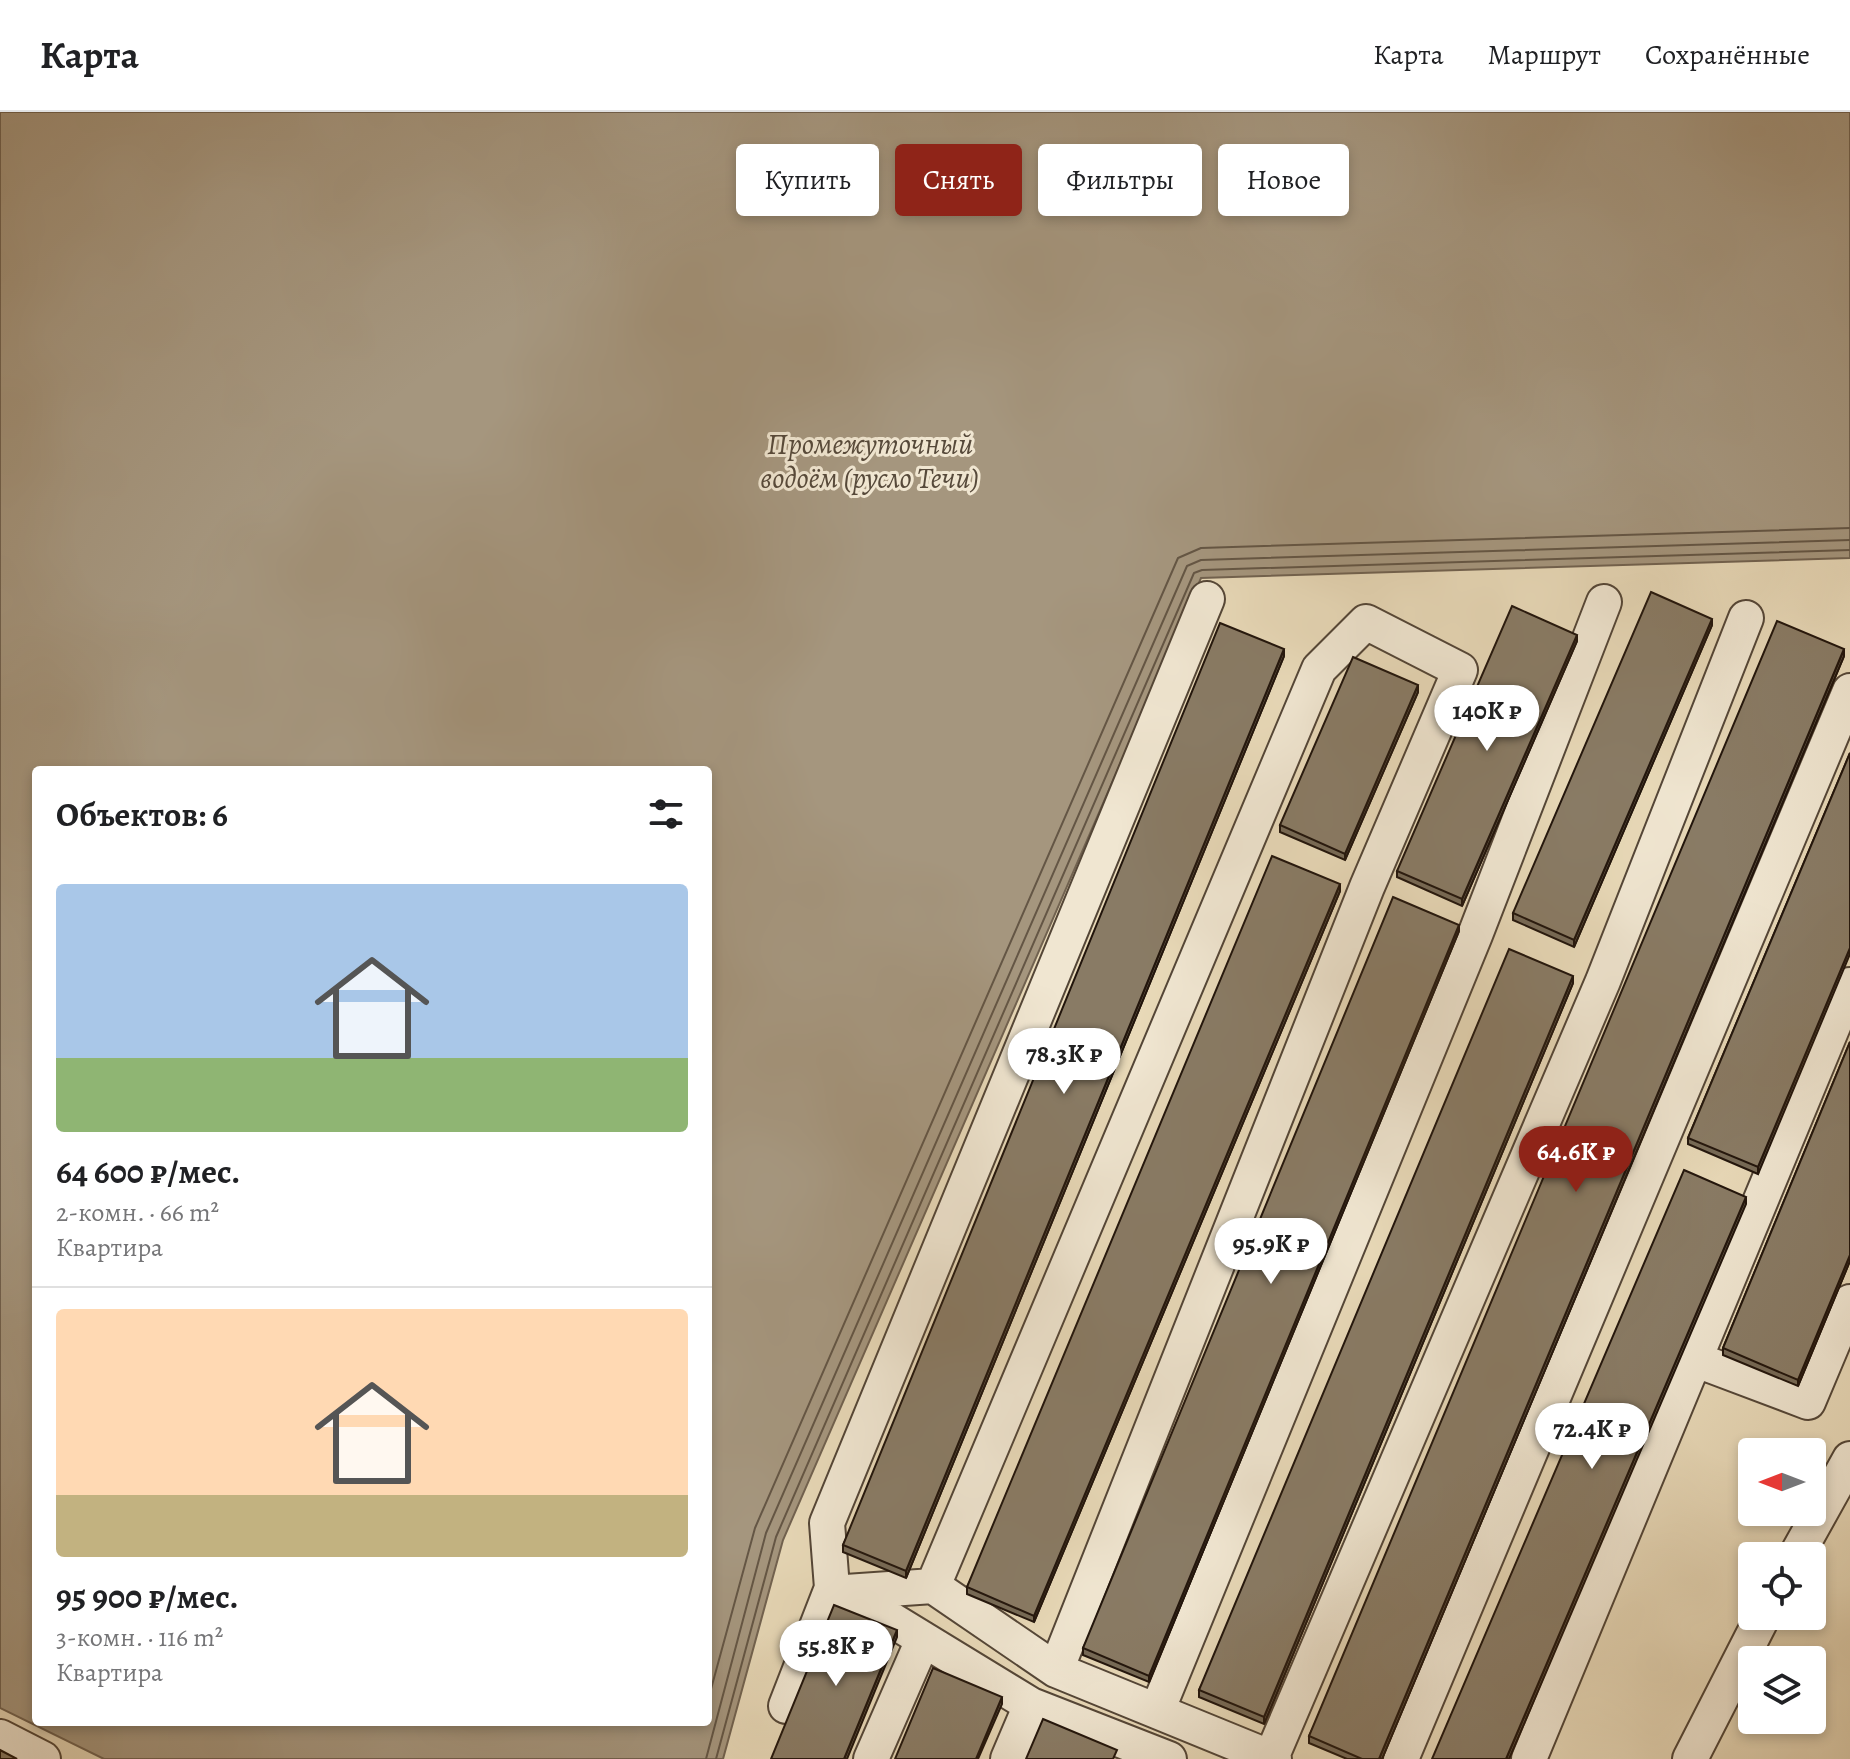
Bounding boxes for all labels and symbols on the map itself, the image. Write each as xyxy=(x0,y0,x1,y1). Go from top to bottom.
water label: Промежуточный водоём (русло Течи) xyxy=(761,424,979,498)
pin: 140K ₽ xyxy=(1422,685,1552,753)
pin: 78.3K ₽ xyxy=(990,1028,1138,1096)
pin: 64.6K ₽ xyxy=(1502,1126,1650,1194)
pin: 95.9K ₽ xyxy=(1197,1218,1345,1286)
pin: 72.4K ₽ xyxy=(1518,1403,1666,1471)
north arrow xyxy=(1738,1438,1826,1526)
pin: 55.8K ₽ xyxy=(762,1620,910,1688)

